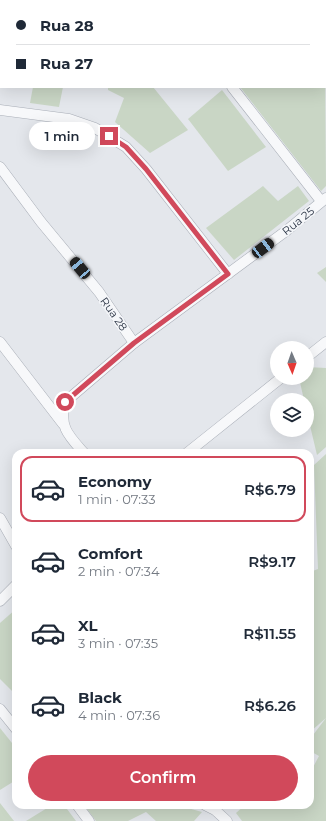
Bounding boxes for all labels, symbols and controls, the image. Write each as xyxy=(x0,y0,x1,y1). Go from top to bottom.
text: Rua 28 xyxy=(40,16,94,35)
text: Rua 27 xyxy=(40,54,93,73)
callout: 1 min xyxy=(29,122,95,150)
route end xyxy=(100,127,118,145)
text: 1 min xyxy=(45,128,79,144)
street label: Rua 25 xyxy=(279,204,317,238)
car xyxy=(250,236,276,260)
car xyxy=(68,255,92,281)
street label: Rua 28 xyxy=(97,294,131,334)
north arrow xyxy=(270,341,314,385)
map controls xyxy=(270,341,314,437)
route start xyxy=(56,393,74,411)
button: layers xyxy=(270,393,314,437)
icon: car xyxy=(30,471,66,507)
text: Economy xyxy=(78,472,151,491)
text: R$6.79 xyxy=(244,480,296,499)
text: 1 min · 07:33 xyxy=(78,491,156,507)
icon: car xyxy=(30,543,66,579)
text: Comfort xyxy=(78,544,143,563)
text: R$9.17 xyxy=(248,552,296,571)
text: 2 min · 07:34 xyxy=(78,563,160,579)
icon: car xyxy=(30,615,66,651)
text: XL xyxy=(78,616,97,635)
text: R$11.55 xyxy=(243,624,296,643)
text: 3 min · 07:35 xyxy=(78,635,158,651)
icon: car xyxy=(30,687,66,723)
text: Black xyxy=(78,688,122,707)
text: R$6.26 xyxy=(244,696,296,715)
text: 4 min · 07:36 xyxy=(78,707,160,723)
button: Confirm xyxy=(28,755,298,801)

